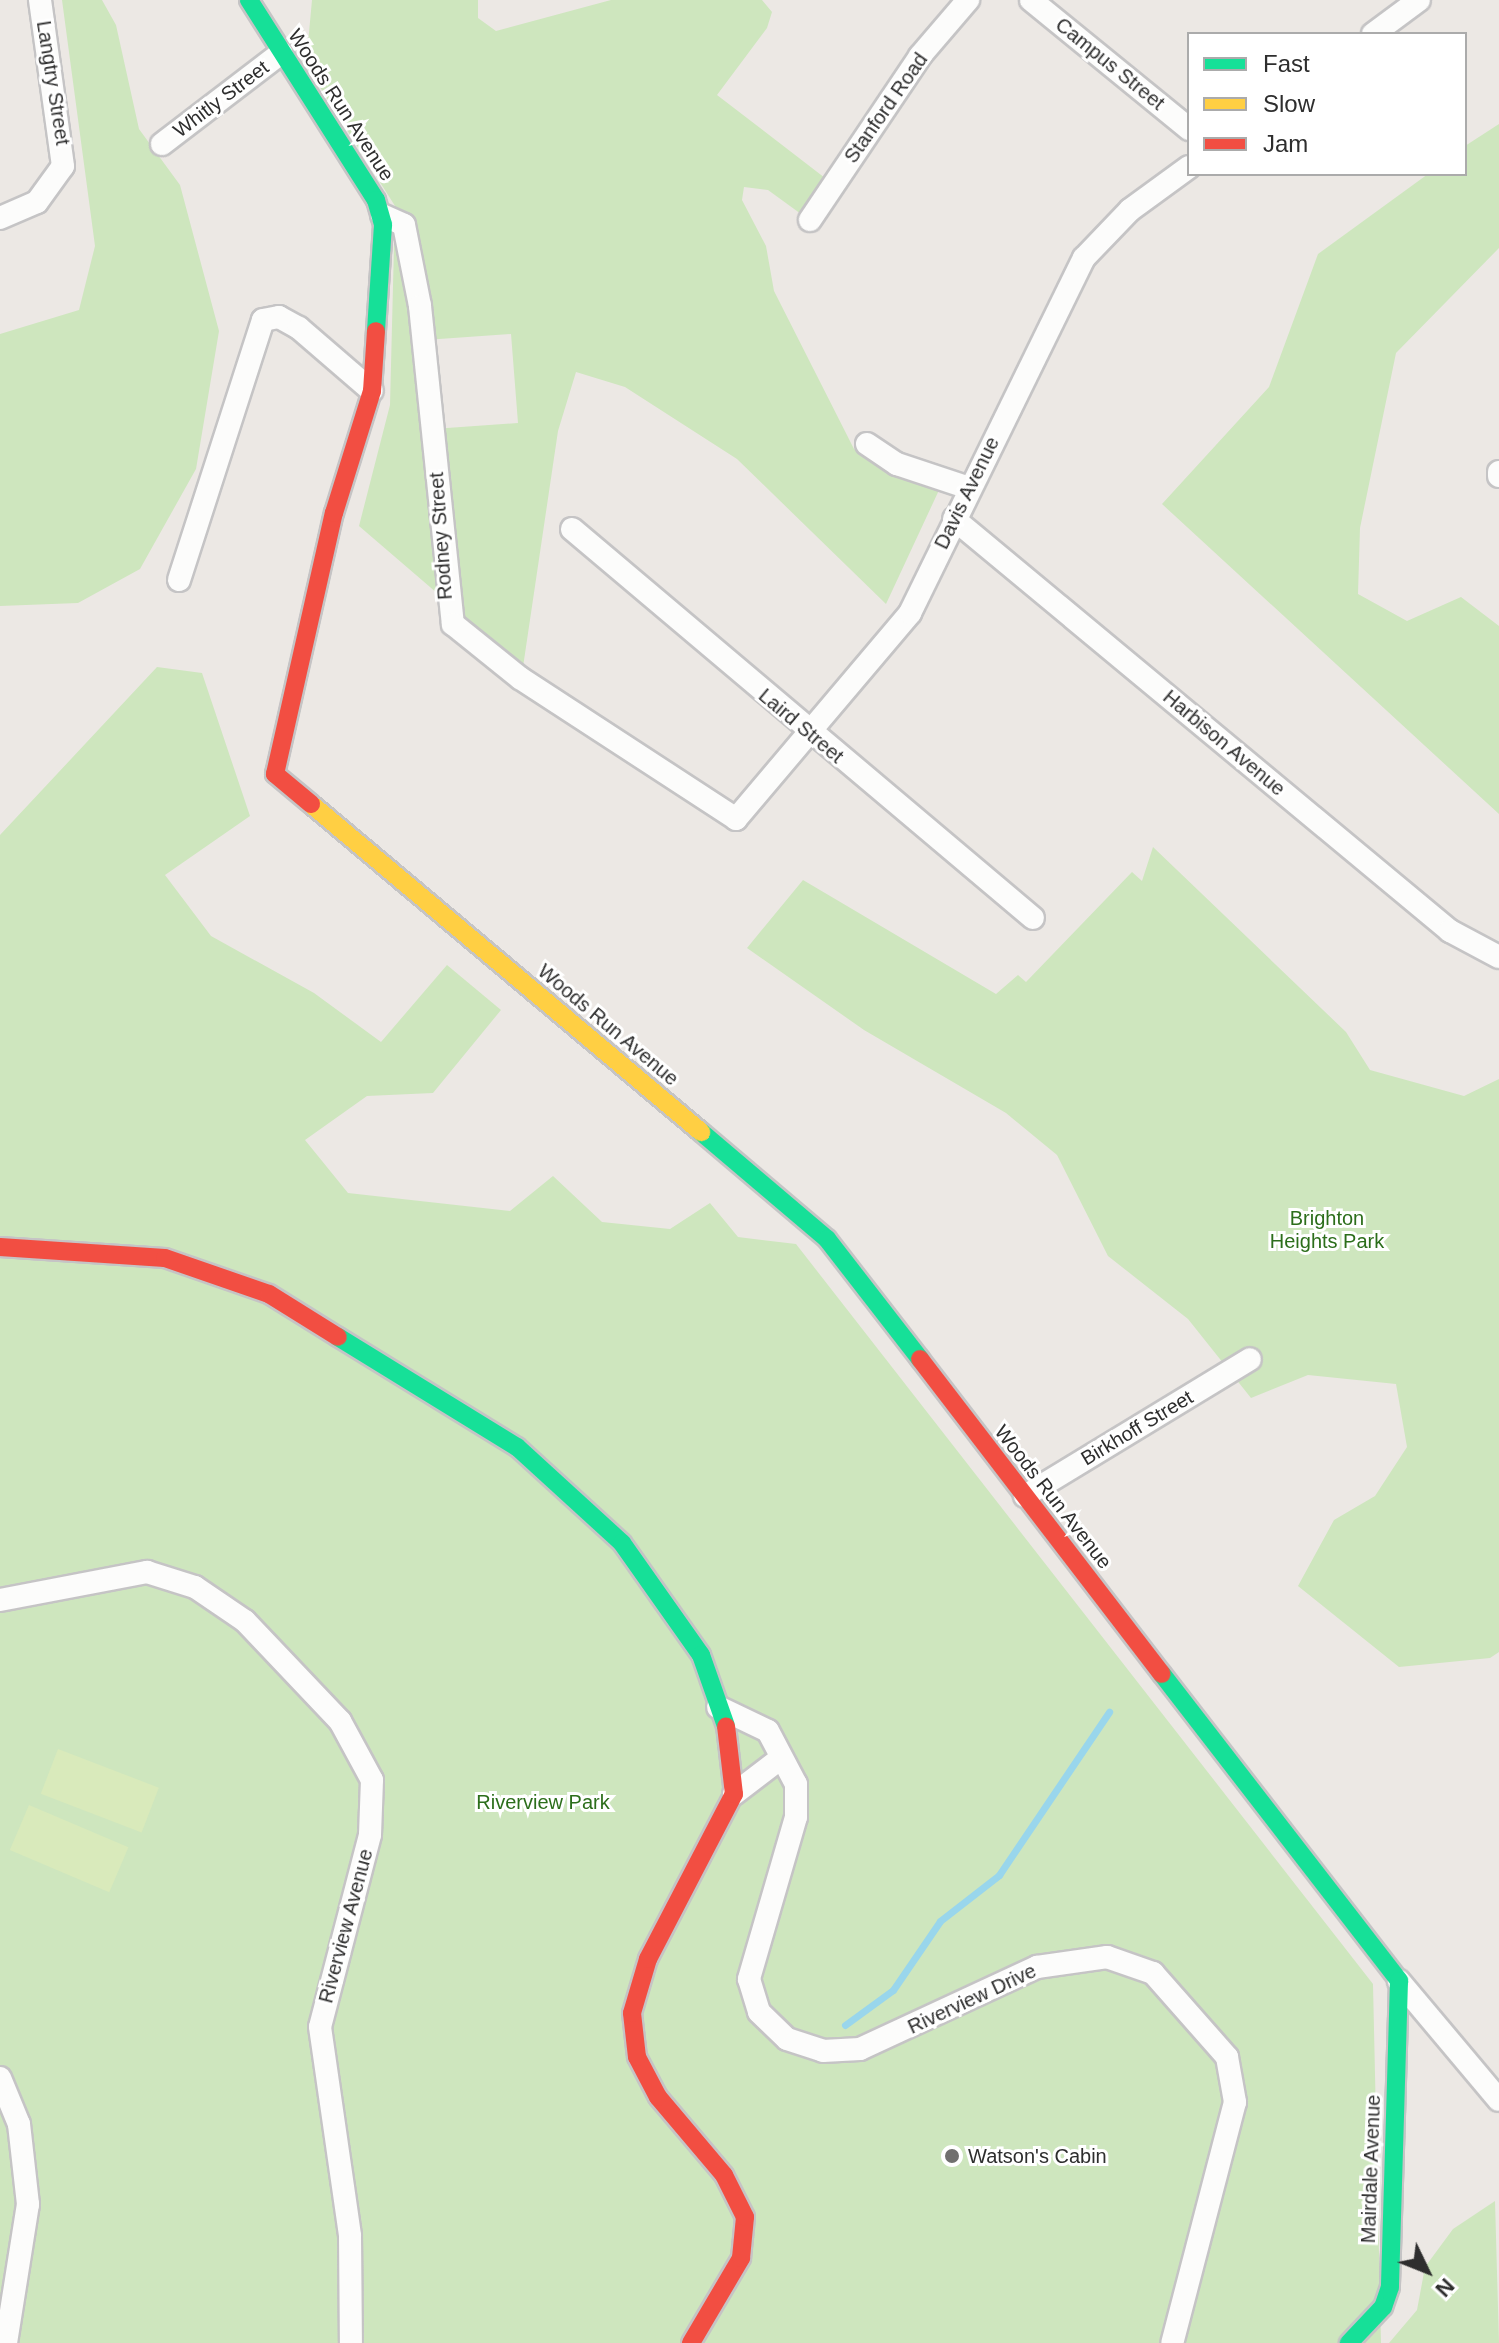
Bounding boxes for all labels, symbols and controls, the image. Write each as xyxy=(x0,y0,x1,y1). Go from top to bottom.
street label: Campus Street xyxy=(1051,13,1169,115)
street label: Langtry Street xyxy=(31,19,75,147)
street label: Woods Run Avenue xyxy=(283,24,399,186)
legend xyxy=(1187,32,1467,176)
street label: Stanford Road xyxy=(839,48,933,168)
text: Fast xyxy=(1263,50,1310,77)
street label: Whitly Street xyxy=(169,55,273,143)
text: Slow xyxy=(1263,90,1315,117)
text: Jam xyxy=(1263,130,1308,157)
street label: Davis Avenue xyxy=(929,432,1005,554)
street label: Rodney Street xyxy=(425,471,457,601)
street label: Laird Street xyxy=(754,684,848,768)
street label: Harbison Avenue xyxy=(1158,685,1290,801)
street label: Woods Run Avenue xyxy=(532,959,684,1091)
park label: Brighton Heights Park xyxy=(1270,1207,1384,1254)
street label: Birkhoff Street xyxy=(1077,1385,1197,1471)
street label: Woods Run Avenue xyxy=(989,1420,1117,1574)
park label: Riverview Park xyxy=(476,1790,610,1814)
street label: Riverview Avenue xyxy=(314,1846,378,2006)
street label: Riverview Drive xyxy=(904,1959,1040,2039)
street label: Mairdale Avenue xyxy=(1356,2094,1386,2244)
place label: Watson's Cabin xyxy=(968,2144,1107,2168)
marker: Watson's Cabin xyxy=(943,2147,961,2165)
north arrow xyxy=(1387,2231,1467,2311)
text: N xyxy=(1430,2273,1459,2302)

